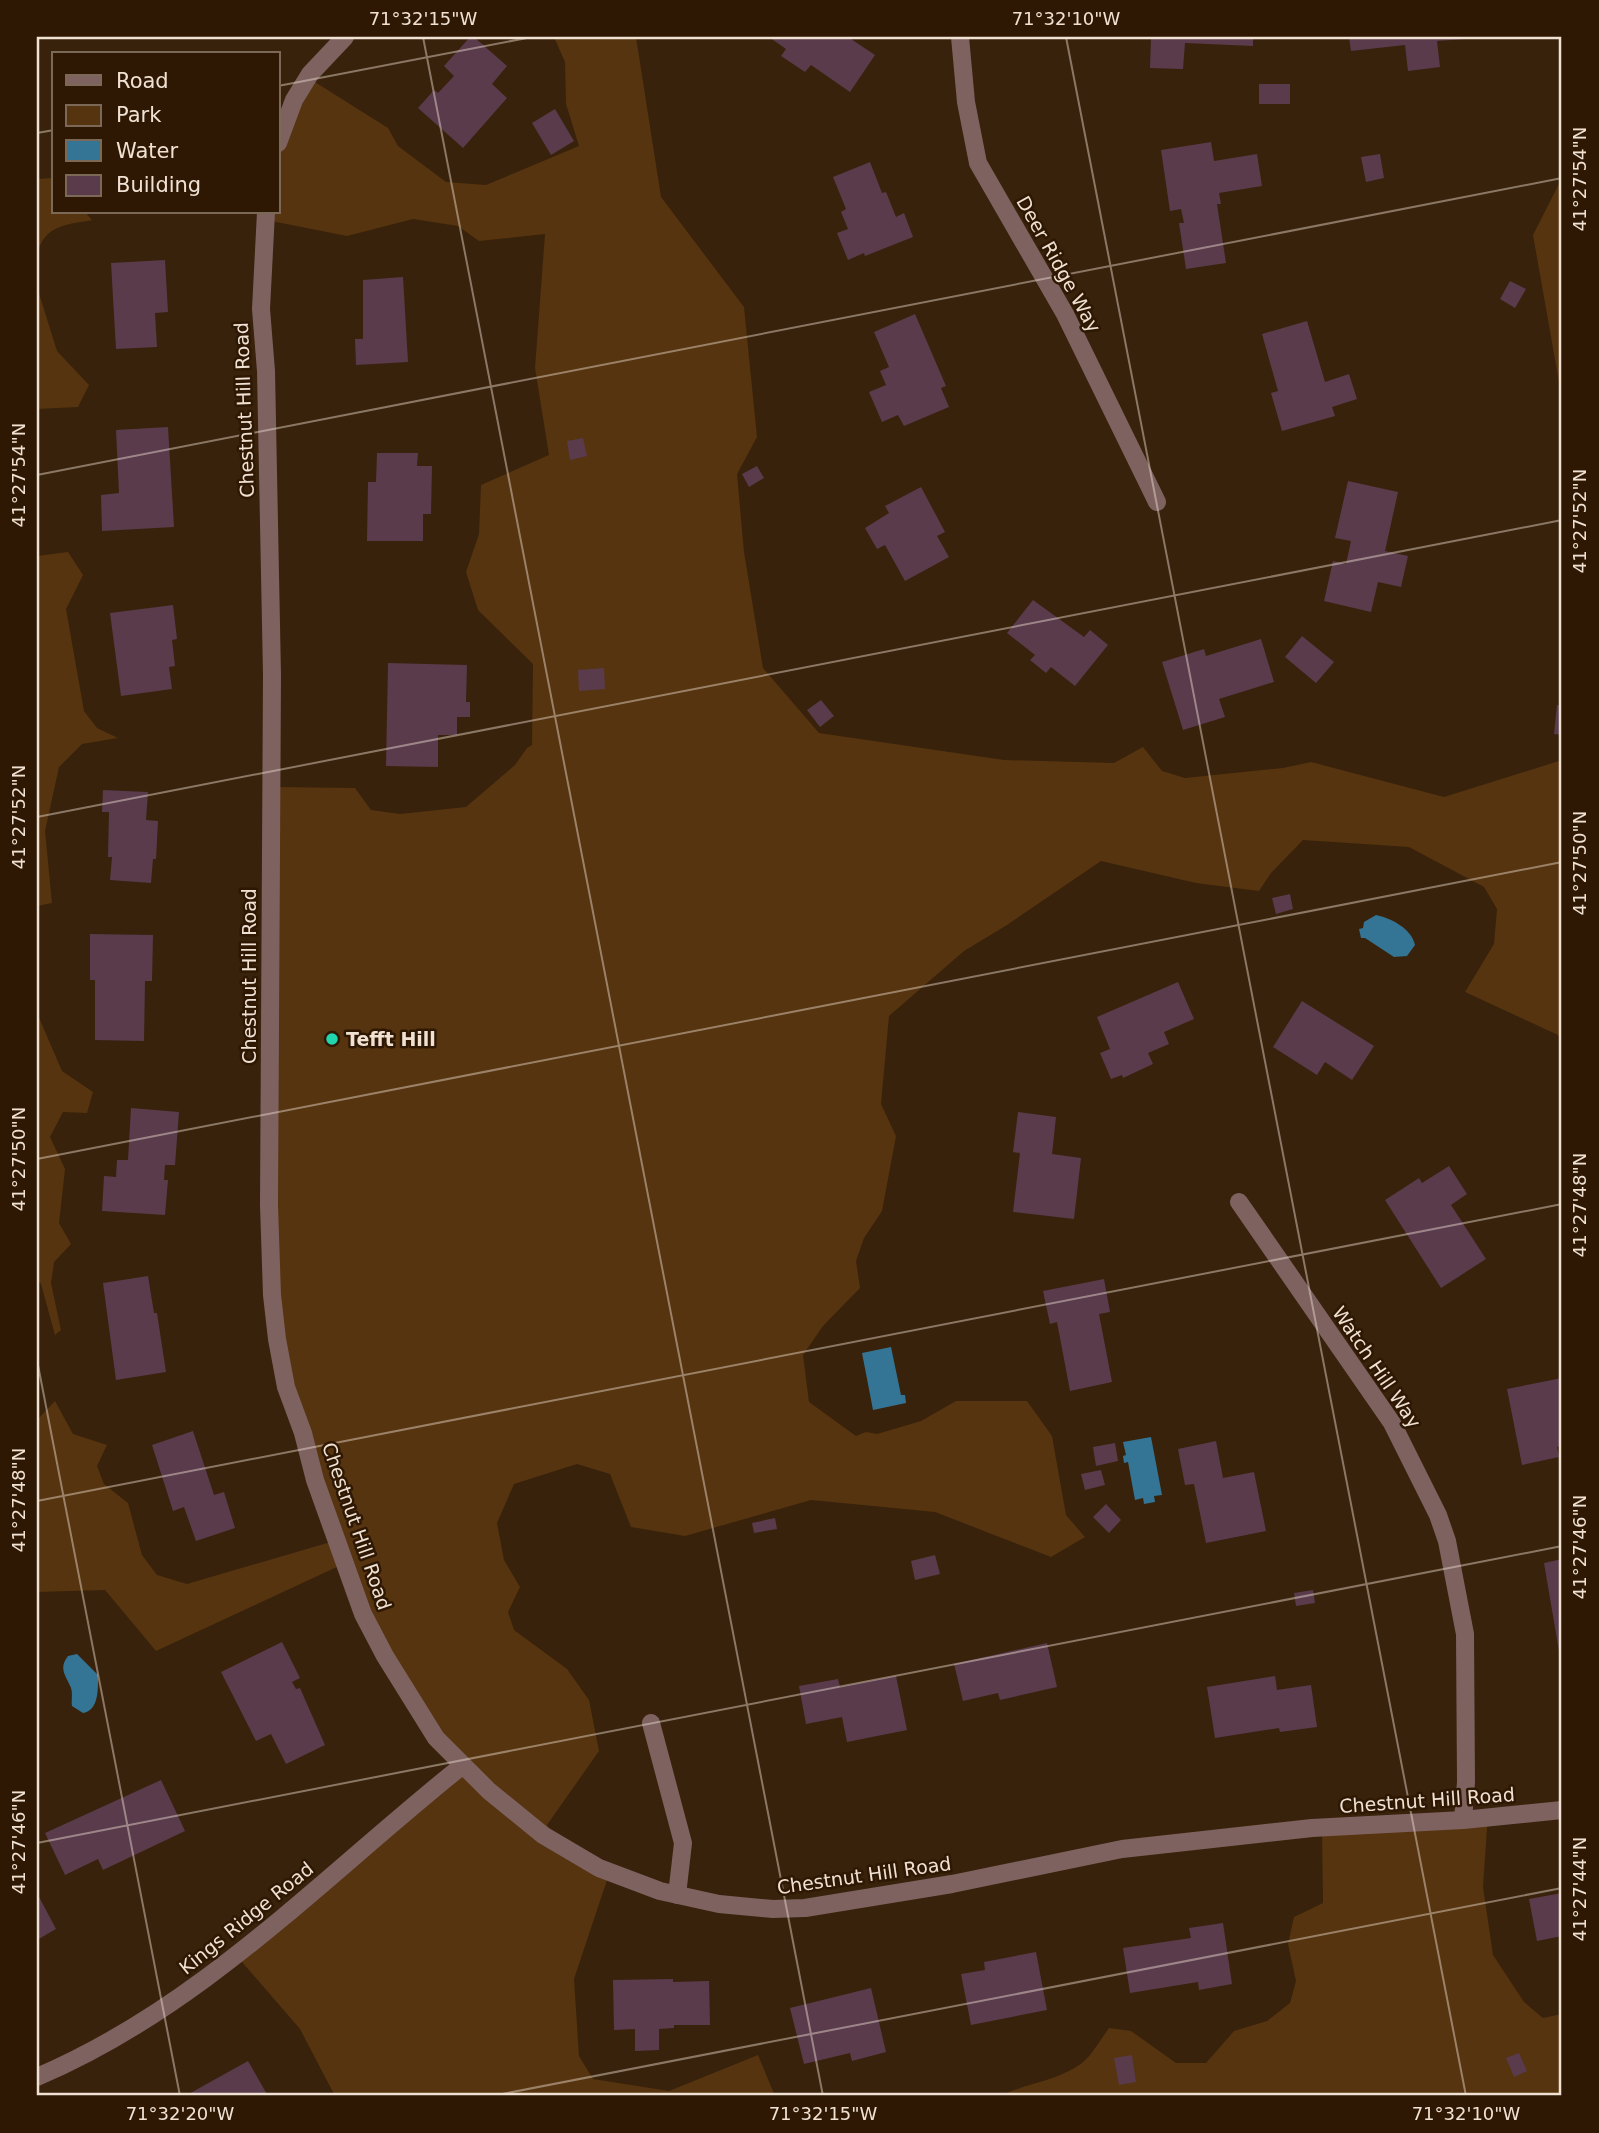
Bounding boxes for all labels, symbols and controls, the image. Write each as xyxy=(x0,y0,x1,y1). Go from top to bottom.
text: 71°32'15"W xyxy=(369,8,478,29)
text: 71°32'10"W xyxy=(1012,8,1121,29)
legend xyxy=(52,52,280,214)
text: Road xyxy=(116,69,169,93)
text: Park xyxy=(116,103,162,127)
text: 41°27'54"N xyxy=(1569,127,1590,231)
text: Water xyxy=(116,139,178,163)
text: Building xyxy=(116,173,201,197)
street label: Deer Ridge Way xyxy=(1012,192,1106,336)
street label: Chestnut Hill Road xyxy=(230,322,258,498)
text: 41°27'54"N xyxy=(8,423,29,527)
text: 41°27'52"N xyxy=(1569,469,1590,573)
text: 41°27'52"N xyxy=(8,765,29,869)
text: 41°27'50"N xyxy=(1569,811,1590,915)
street label: Chestnut Hill Road xyxy=(238,888,260,1064)
place label: Tefft Hill xyxy=(346,1028,436,1050)
marker: Tefft Hill xyxy=(324,1031,340,1047)
text: 41°27'50"N xyxy=(8,1107,29,1211)
text: 41°27'48"N xyxy=(1569,1153,1590,1257)
street label: Watch Hill Way xyxy=(1328,1302,1426,1432)
street label: Chestnut Hill Road xyxy=(318,1439,396,1613)
text: 41°27'48"N xyxy=(8,1448,29,1552)
text: 41°27'46"N xyxy=(1569,1495,1590,1599)
street label: Chestnut Hill Road xyxy=(1339,1783,1515,1817)
text: 41°27'46"N xyxy=(8,1790,29,1894)
text: 41°27'44"N xyxy=(1569,1837,1590,1941)
street label: Chestnut Hill Road xyxy=(775,1852,953,1898)
street label: Kings Ridge Road xyxy=(175,1857,317,1979)
text: 71°32'20"W xyxy=(126,2103,235,2124)
text: 71°32'15"W xyxy=(769,2103,878,2124)
text: 71°32'10"W xyxy=(1412,2103,1521,2124)

